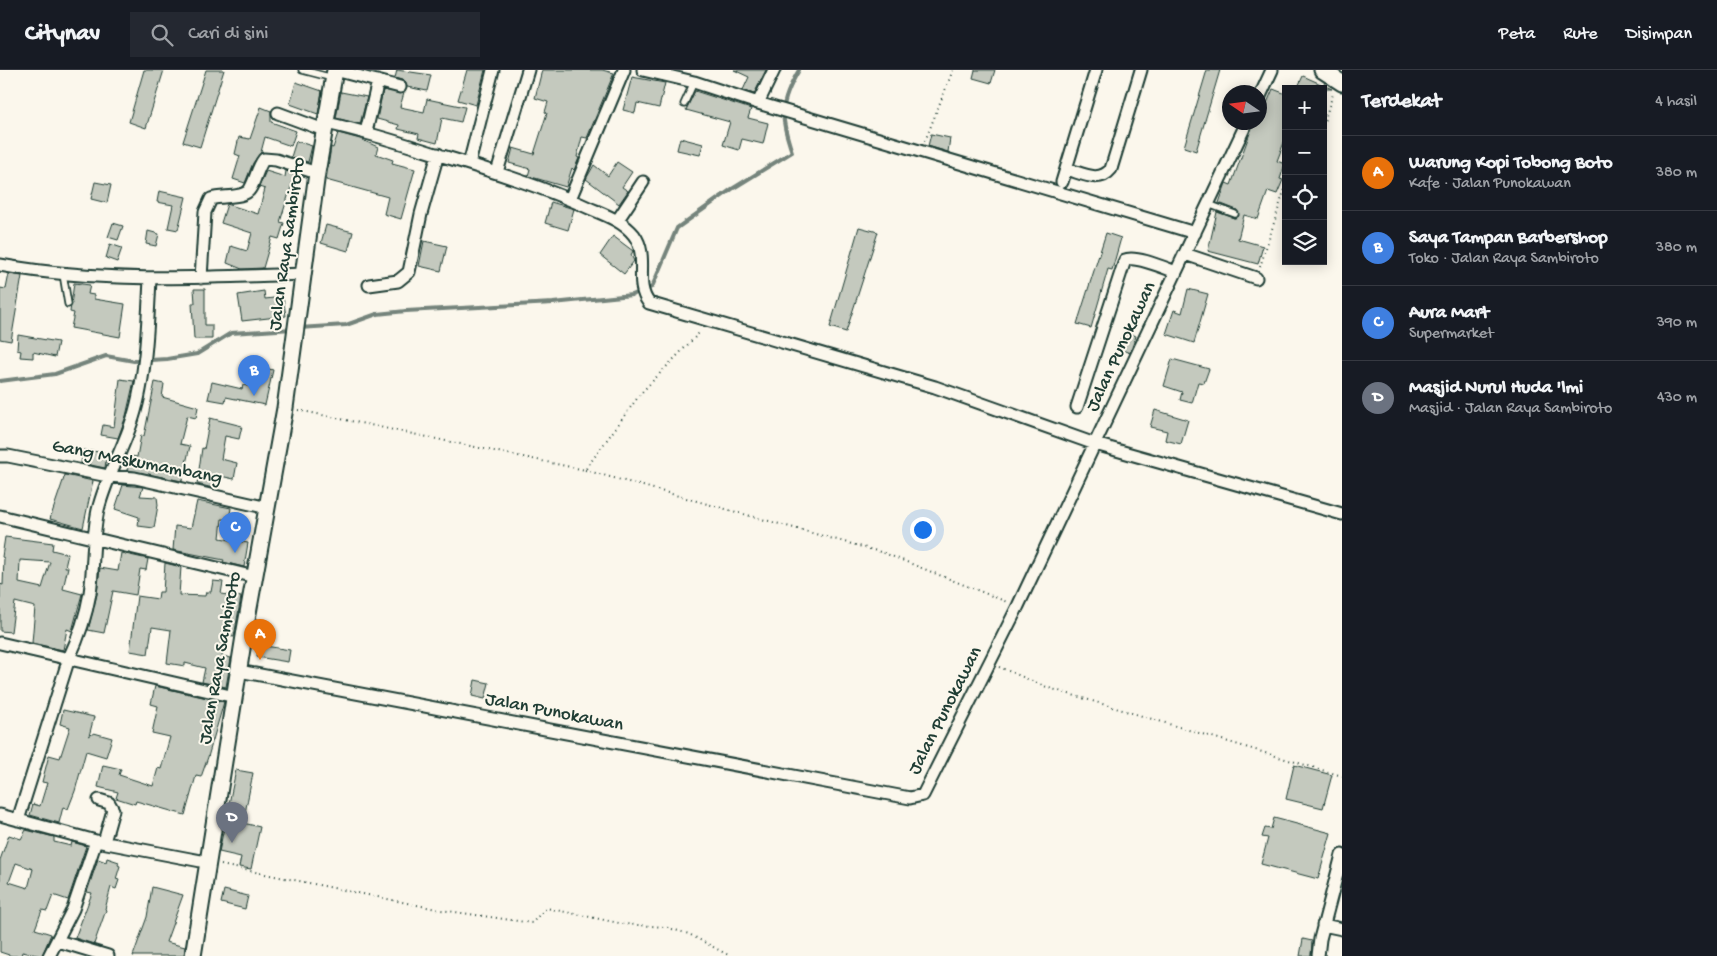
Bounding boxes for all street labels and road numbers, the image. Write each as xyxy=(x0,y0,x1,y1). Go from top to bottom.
street label: Jalan Raya Sambiroto xyxy=(264,156,312,332)
street label: Jalan Punokawan xyxy=(1082,278,1162,416)
street label: Gang Maskumambang xyxy=(50,435,224,491)
street label: Jalan Raya Sambiroto xyxy=(194,570,248,746)
street label: Jalan Punokawan xyxy=(904,643,988,779)
street label: Jalan Punokawan xyxy=(483,688,625,738)

